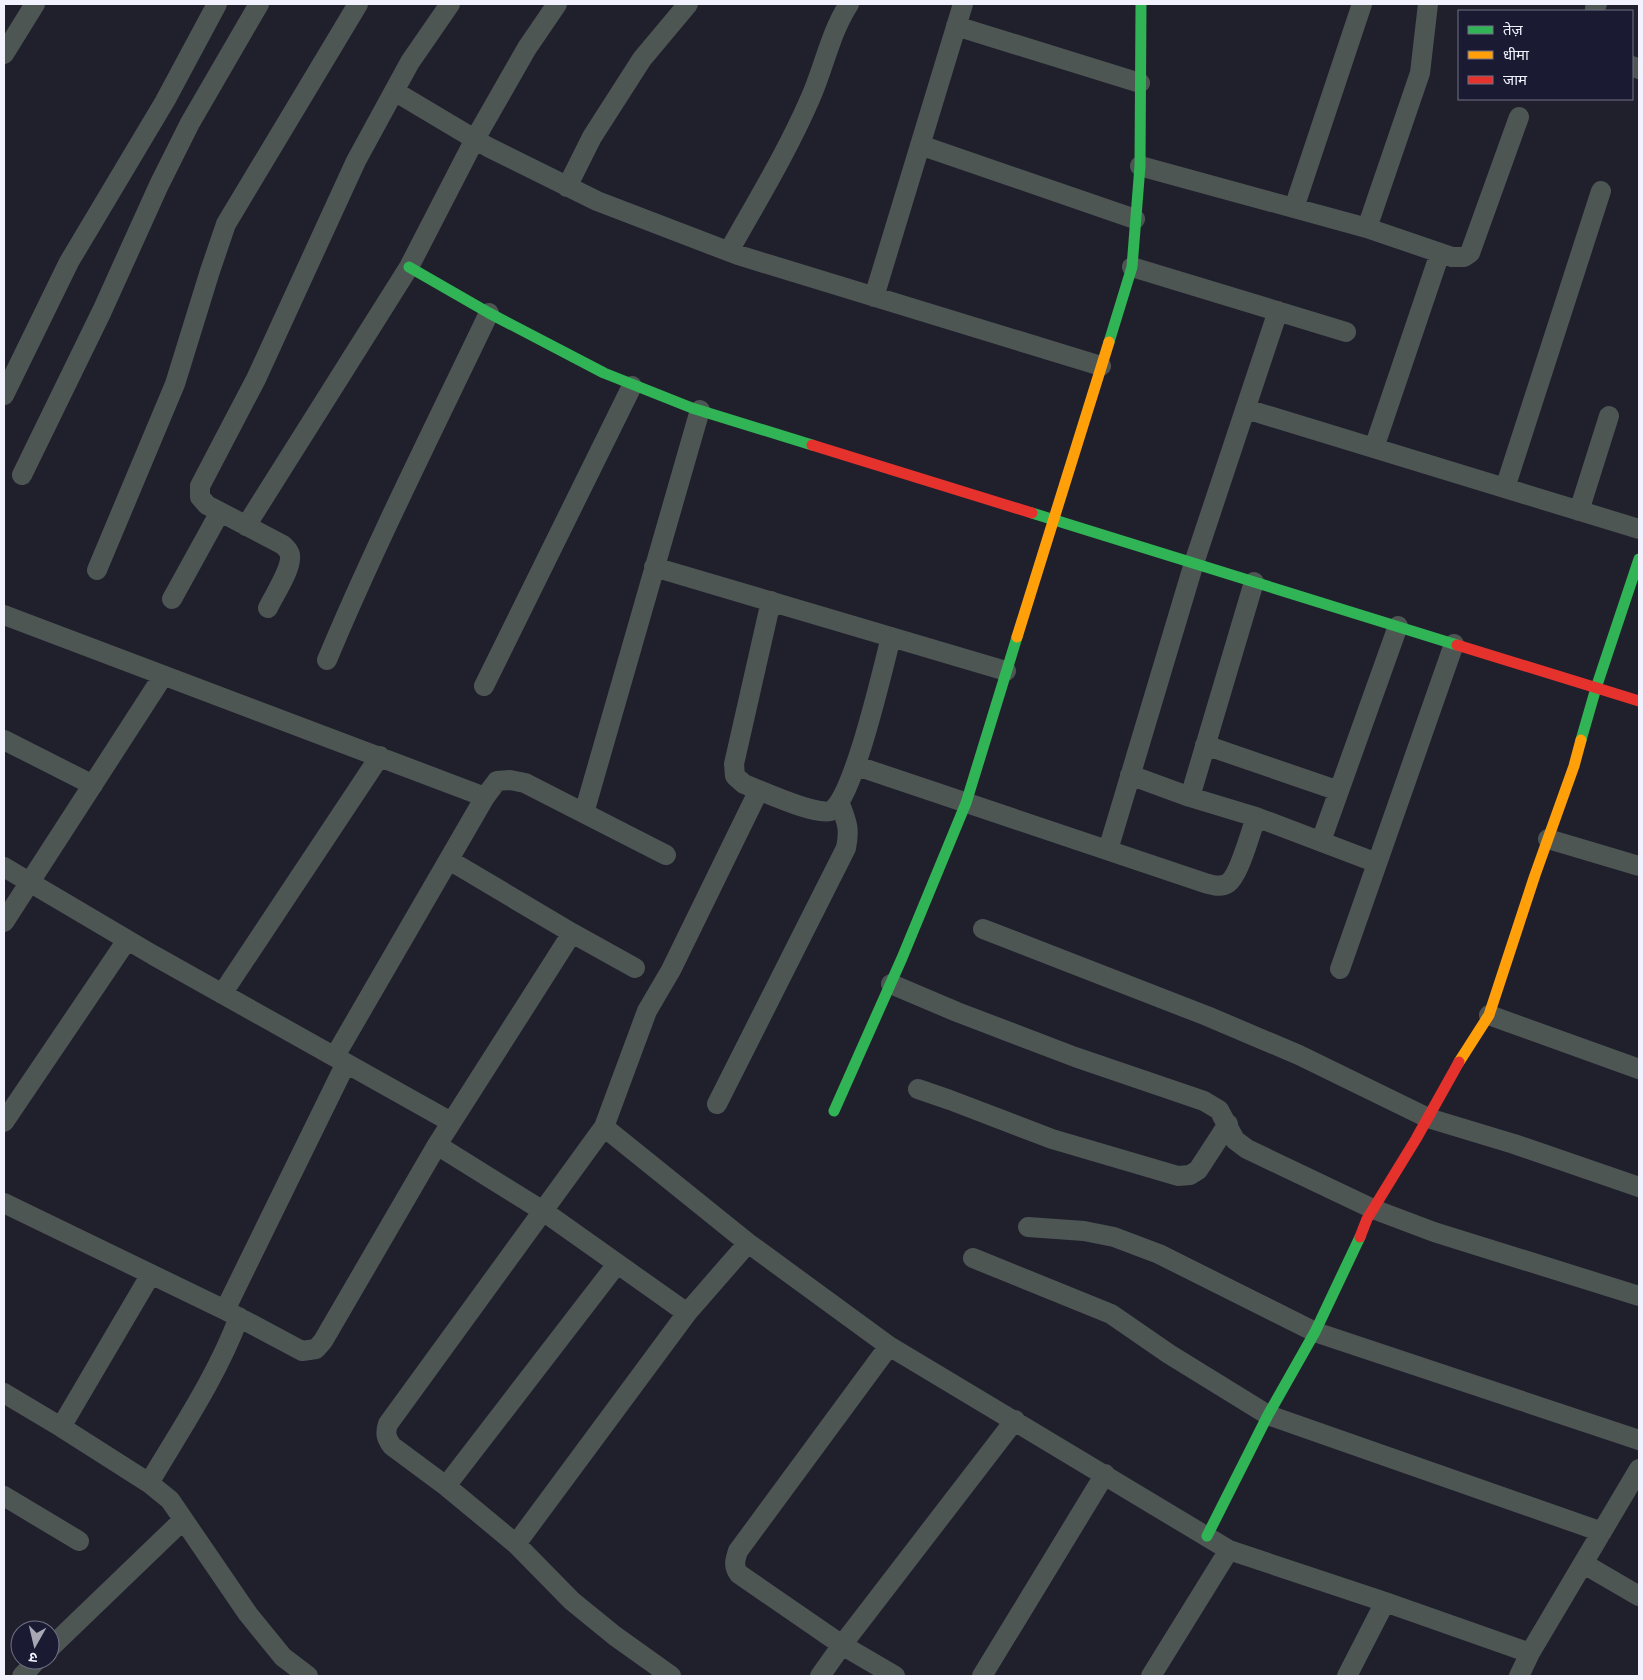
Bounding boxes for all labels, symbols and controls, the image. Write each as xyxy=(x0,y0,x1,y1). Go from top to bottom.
legend xyxy=(1458,10,1633,100)
text: तेज़ xyxy=(1503,21,1524,38)
text: धीमा xyxy=(1503,46,1530,63)
text: जाम xyxy=(1503,71,1528,88)
north arrow xyxy=(10,1620,60,1670)
text: उ xyxy=(27,1649,38,1666)

